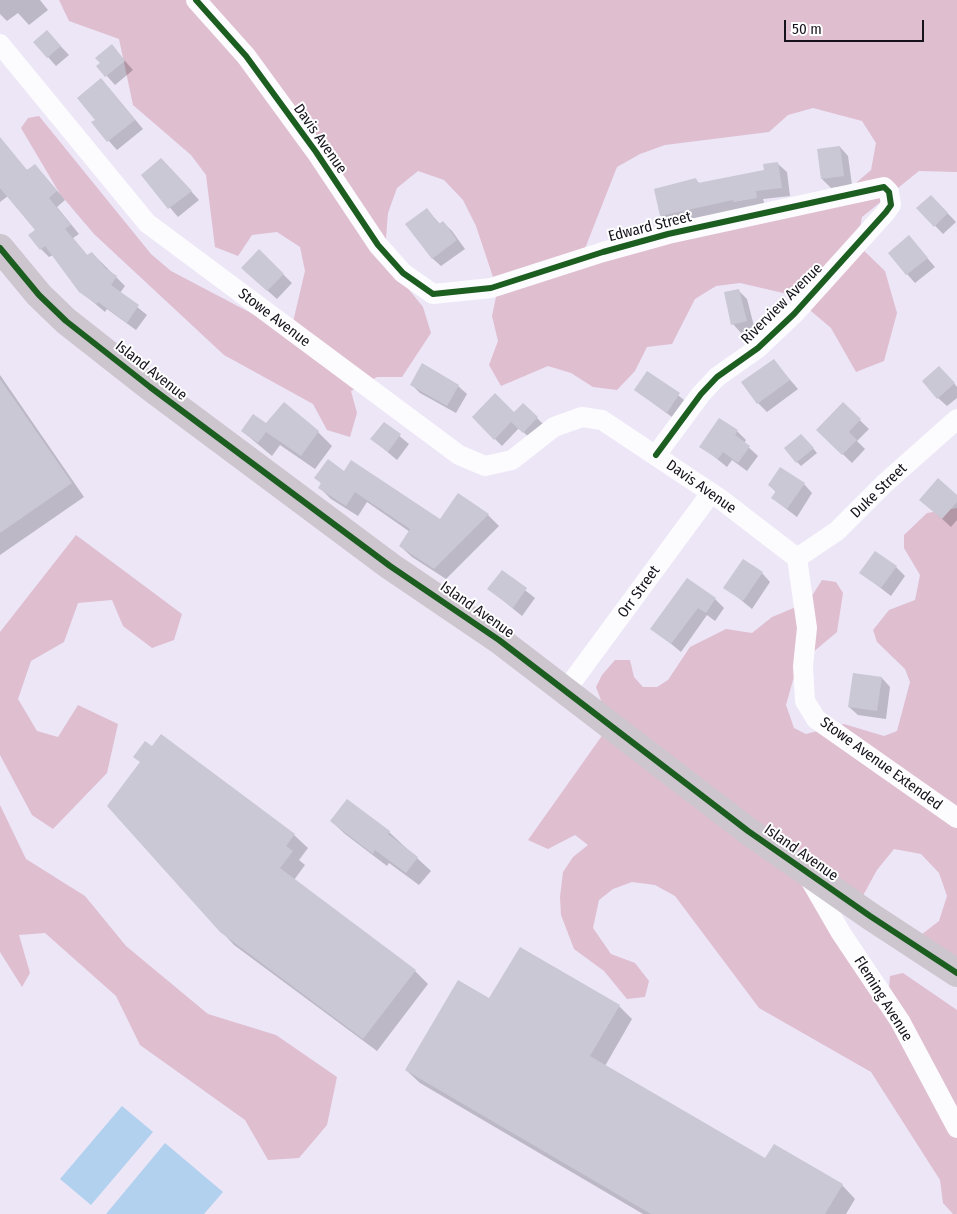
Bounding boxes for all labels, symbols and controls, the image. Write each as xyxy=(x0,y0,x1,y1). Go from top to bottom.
scale bar xyxy=(787,10,927,42)
text: 50 m xyxy=(792,20,822,38)
street label: Davis Avenue xyxy=(289,101,351,177)
street label: Edward Street xyxy=(607,208,693,246)
street label: Riverview Avenue xyxy=(738,260,826,348)
street label: Stowe Avenue xyxy=(234,285,314,351)
street label: Island Avenue xyxy=(112,337,190,405)
street label: Davis Avenue xyxy=(663,456,739,518)
street label: Duke Street xyxy=(847,460,911,522)
street label: Orr Street xyxy=(614,562,664,622)
street label: Island Avenue xyxy=(437,578,517,642)
street label: Stowe Avenue Extended xyxy=(816,714,946,814)
street label: Island Avenue xyxy=(761,821,841,885)
street label: Fleming Avenue xyxy=(850,953,916,1045)

